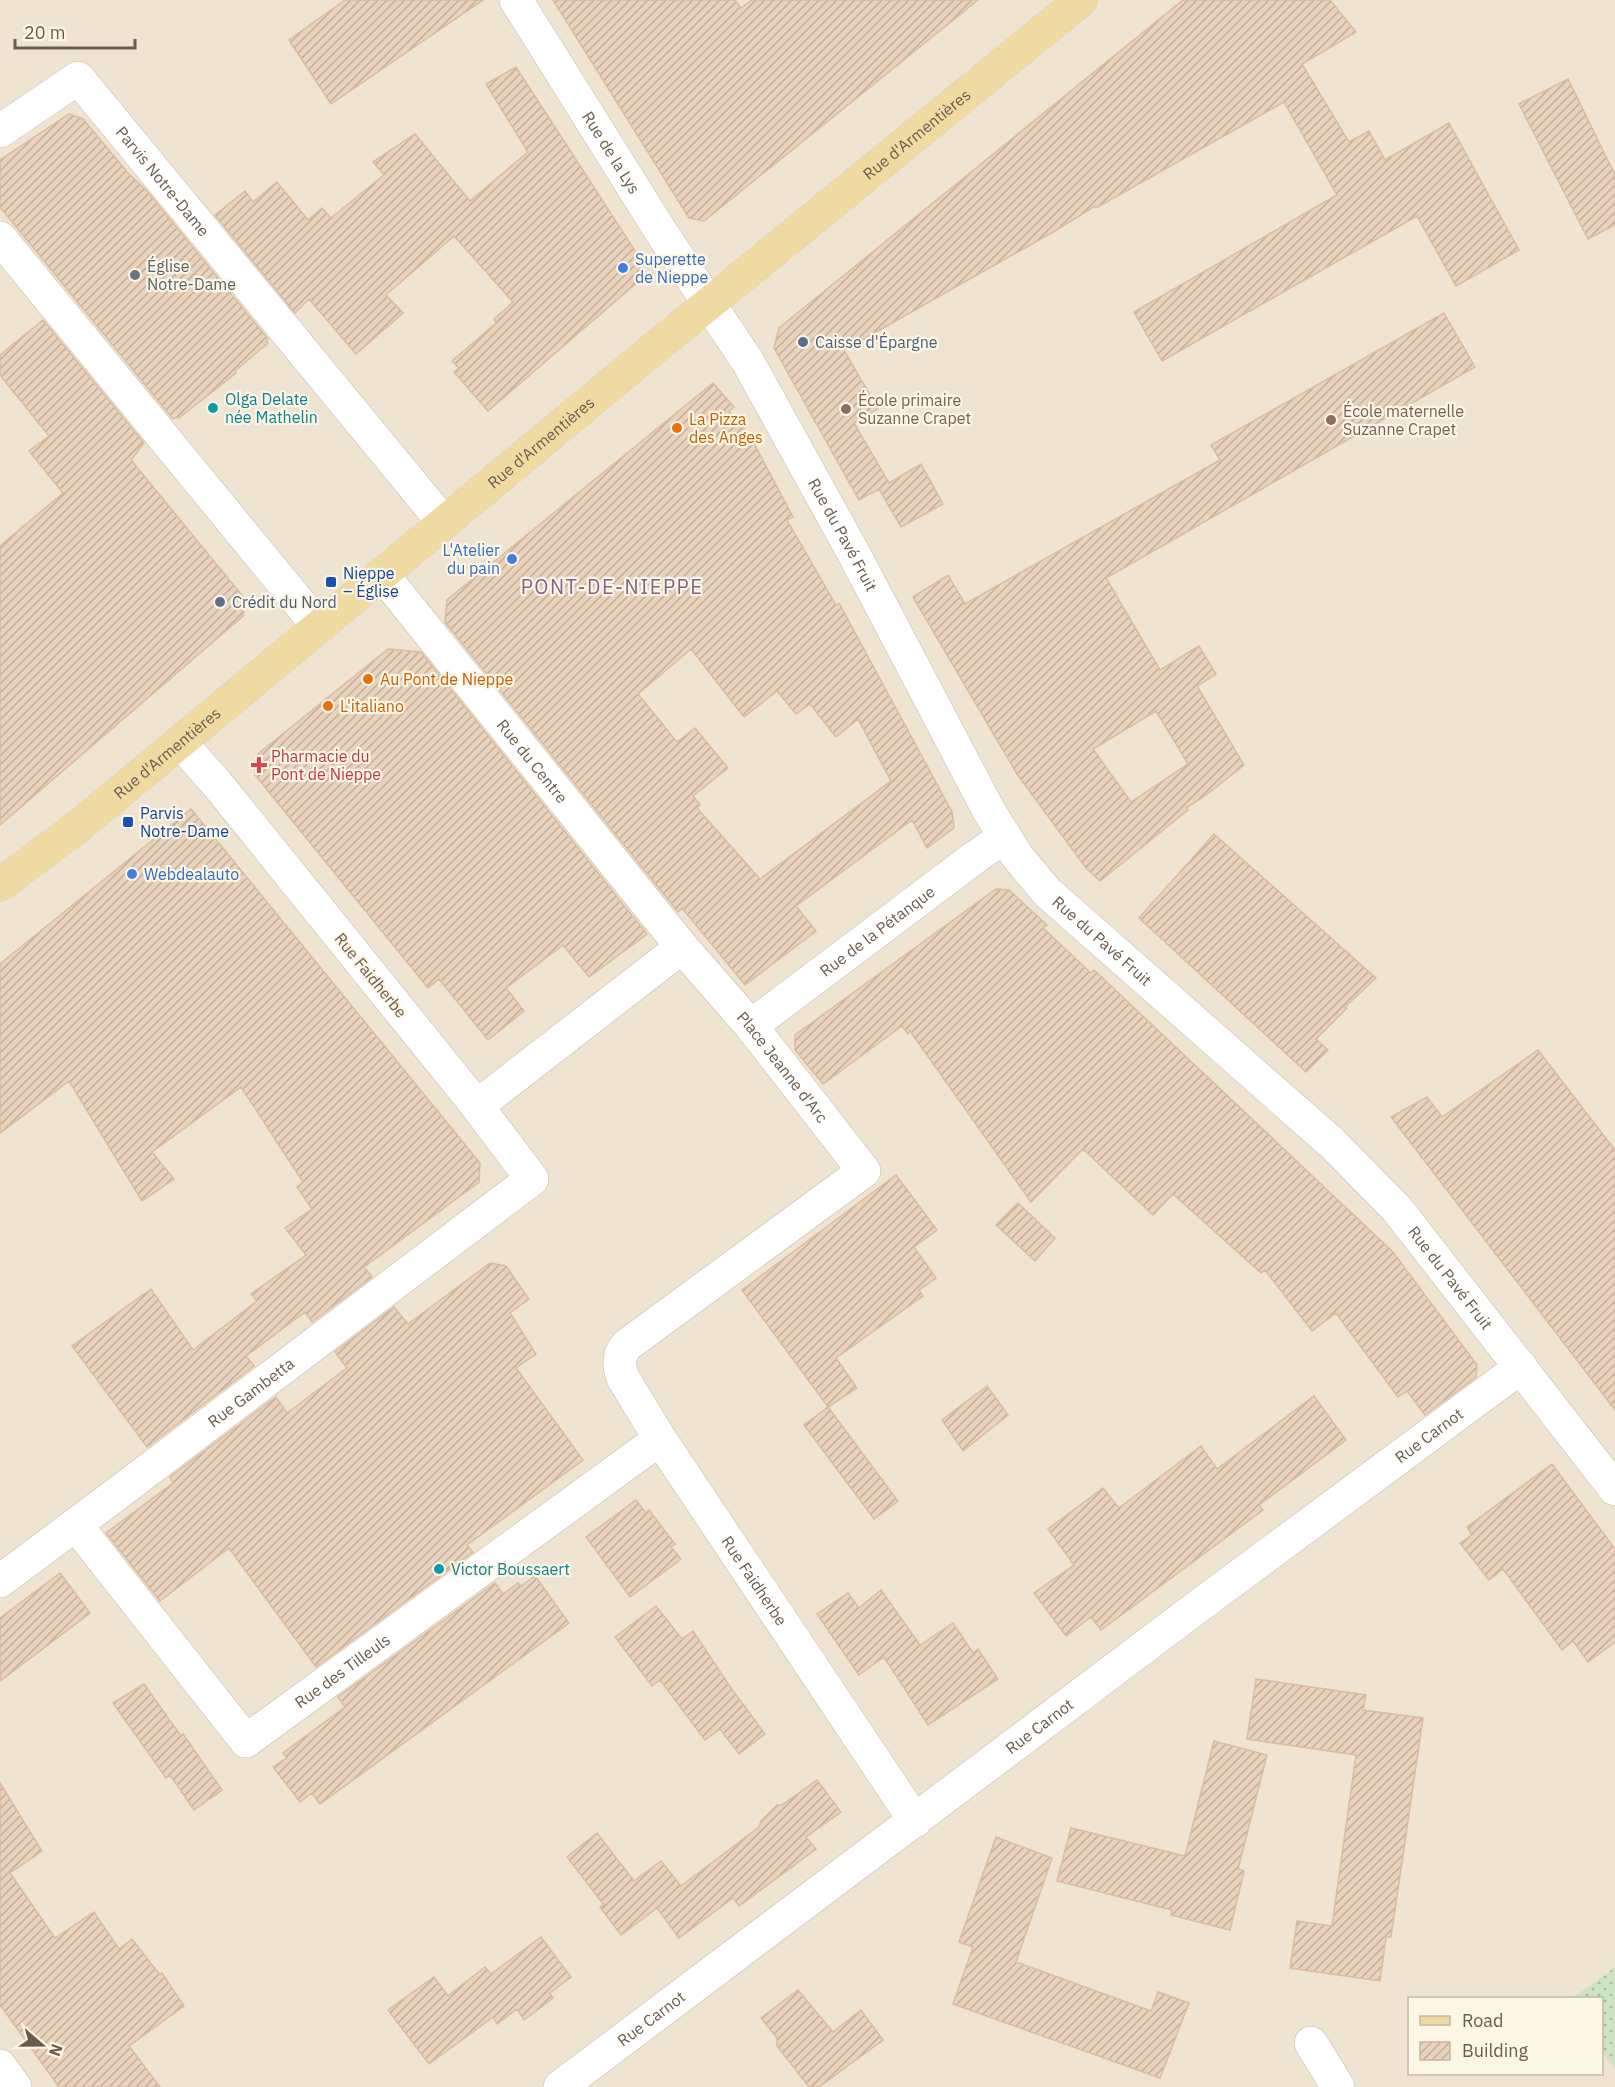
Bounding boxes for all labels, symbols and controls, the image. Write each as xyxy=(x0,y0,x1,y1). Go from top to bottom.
scale bar xyxy=(15,12,135,50)
text: 20 m xyxy=(24,21,66,44)
street label: Rue d'Armentières xyxy=(859,84,974,184)
street label: Rue de la Lys xyxy=(578,108,645,198)
street label: Parvis Notre-Dame xyxy=(112,122,214,241)
place label: Superette de Nieppe xyxy=(635,249,708,287)
place label: Église Notre-Dame xyxy=(147,255,236,294)
marker: Superette de Nieppe xyxy=(616,261,630,275)
marker: Église Notre-Dame xyxy=(128,268,142,282)
place label: Caisse d'Épargne xyxy=(815,331,938,352)
marker: Caisse d'Épargne xyxy=(796,335,810,349)
place label: Olga Delate née Mathelin xyxy=(225,389,318,427)
place label: École primaire Suzanne Crapet xyxy=(858,389,971,428)
street label: Rue d'Armentières xyxy=(483,392,598,493)
place label: École maternelle Suzanne Crapet xyxy=(1343,400,1464,439)
marker: Olga Delate née Mathelin xyxy=(206,401,220,415)
marker: École primaire Suzanne Crapet xyxy=(839,402,853,416)
place label: La Pizza des Anges xyxy=(689,409,763,447)
marker: École maternelle Suzanne Crapet xyxy=(1324,413,1338,427)
marker: La Pizza des Anges xyxy=(670,421,684,435)
street label: Rue du Pavé Fruit xyxy=(804,475,882,594)
place label: L'Atelier du pain xyxy=(442,540,500,578)
marker: L'Atelier du pain xyxy=(505,552,519,566)
place label: Nieppe – Église xyxy=(343,563,399,601)
district label: PONT-DE-NIEPPE xyxy=(521,573,703,600)
marker: Nieppe – Église xyxy=(324,575,338,589)
place label: Crédit du Nord xyxy=(232,592,337,612)
marker: Crédit du Nord xyxy=(213,595,227,609)
place label: Au Pont de Nieppe xyxy=(380,669,513,689)
marker: Au Pont de Nieppe xyxy=(361,672,375,686)
place label: L'italiano xyxy=(340,696,404,716)
marker: L'italiano xyxy=(321,699,335,713)
street label: Rue d'Armentières xyxy=(109,703,225,803)
street label: Rue du Centre xyxy=(493,715,572,807)
place label: Pharmacie du Pont de Nieppe xyxy=(271,746,381,784)
marker: Pharmacie du Pont de Nieppe xyxy=(252,758,266,772)
place label: Parvis Notre-Dame xyxy=(140,803,229,841)
marker: Parvis Notre-Dame xyxy=(121,815,135,829)
place label: Webdealauto xyxy=(144,864,239,884)
marker: Webdealauto xyxy=(125,867,139,881)
street label: Rue de la Pétanque xyxy=(816,881,939,981)
street label: Rue du Pavé Fruit xyxy=(1048,892,1156,990)
street label: Rue Faidherbe xyxy=(331,928,412,1022)
street label: Place Jeanne d'Arc xyxy=(733,1007,832,1127)
street label: Rue du Pavé Fruit xyxy=(1404,1222,1497,1333)
street label: Rue Gambetta xyxy=(204,1353,298,1431)
street label: Rue Carnot xyxy=(1391,1404,1467,1467)
street label: Rue Faidherbe xyxy=(717,1532,792,1629)
place label: Victor Boussaert xyxy=(451,1559,570,1579)
marker: Victor Boussaert xyxy=(432,1562,446,1576)
street label: Rue des Tilleuls xyxy=(291,1629,394,1712)
street label: Rue Carnot xyxy=(1001,1694,1077,1758)
street label: Rue Carnot xyxy=(613,1986,689,2050)
legend xyxy=(1408,1997,1603,2075)
text: Road xyxy=(1462,2009,1503,2032)
north arrow xyxy=(12,2015,72,2075)
text: Building xyxy=(1462,2039,1529,2062)
text: N xyxy=(45,2041,67,2059)

